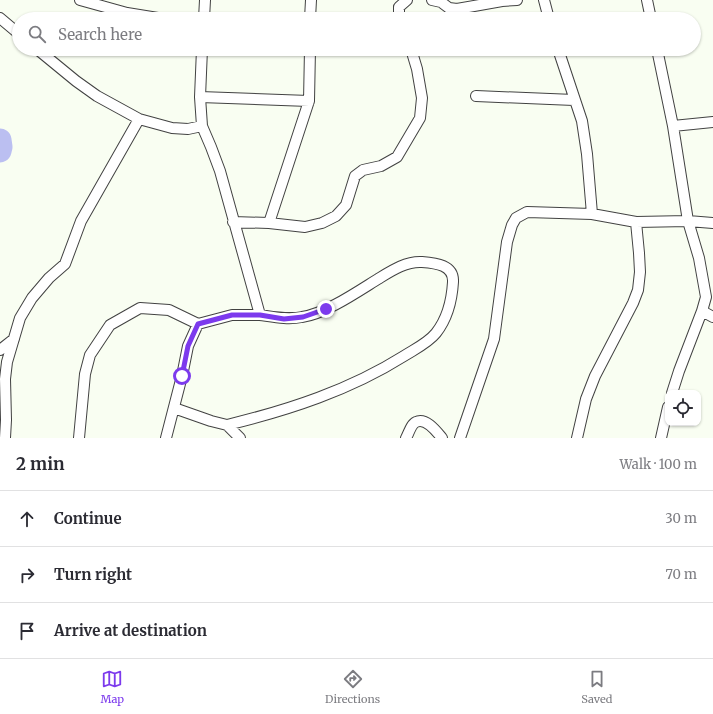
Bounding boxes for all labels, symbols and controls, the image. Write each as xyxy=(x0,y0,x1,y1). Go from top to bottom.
search box xyxy=(12,12,701,56)
icon: search xyxy=(26,23,48,45)
text: Search here xyxy=(58,25,142,44)
route end xyxy=(317,300,335,318)
route start xyxy=(173,367,191,385)
map controls xyxy=(665,390,701,426)
button: locate xyxy=(665,390,701,426)
text: 2 min xyxy=(16,453,64,475)
text: Walk · 100 m xyxy=(619,456,697,473)
icon: ahead xyxy=(16,508,38,530)
text: Continue xyxy=(54,509,122,528)
text: 30 m xyxy=(665,510,697,527)
icon: right xyxy=(16,564,38,586)
text: Turn right xyxy=(54,565,132,584)
text: 70 m xyxy=(666,566,697,583)
icon: arrive xyxy=(16,620,38,642)
text: Arrive at destination xyxy=(54,621,207,640)
tab: Map xyxy=(101,668,124,706)
tab: Directions xyxy=(325,668,380,706)
tab: Saved xyxy=(581,668,612,706)

